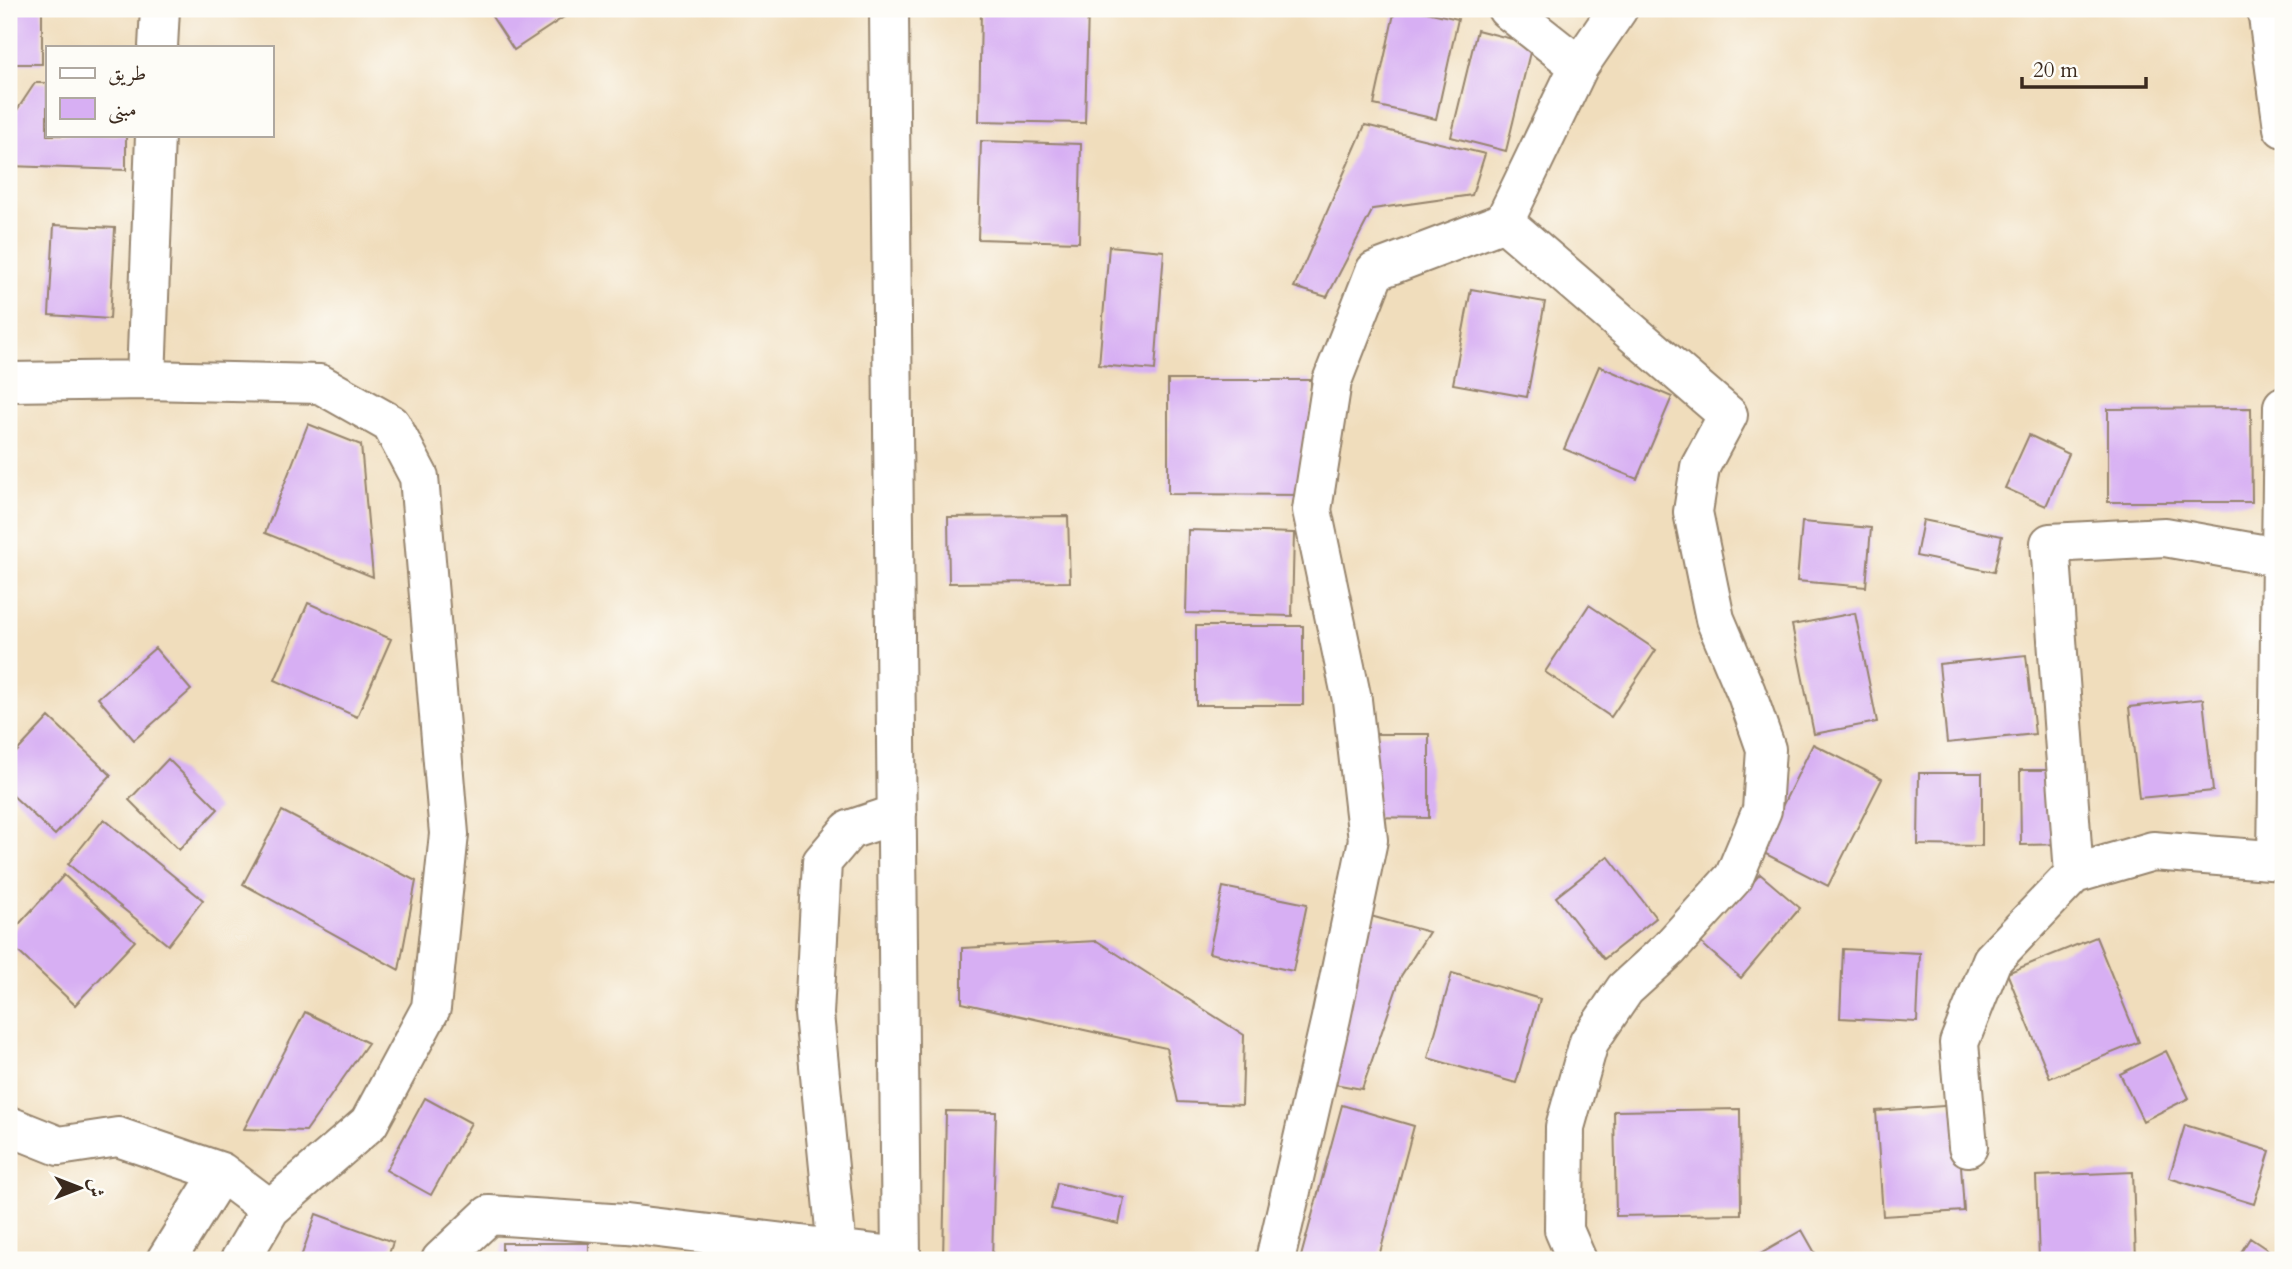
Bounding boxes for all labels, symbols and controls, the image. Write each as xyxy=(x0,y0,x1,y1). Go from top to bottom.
legend xyxy=(46,46,273,136)
scale bar xyxy=(2022,46,2147,90)
text: 20 m xyxy=(2033,56,2078,85)
text: طريق xyxy=(108,59,146,88)
text: مبنى xyxy=(108,95,137,124)
north arrow xyxy=(46,1154,116,1224)
text: ش xyxy=(83,1179,109,1197)

